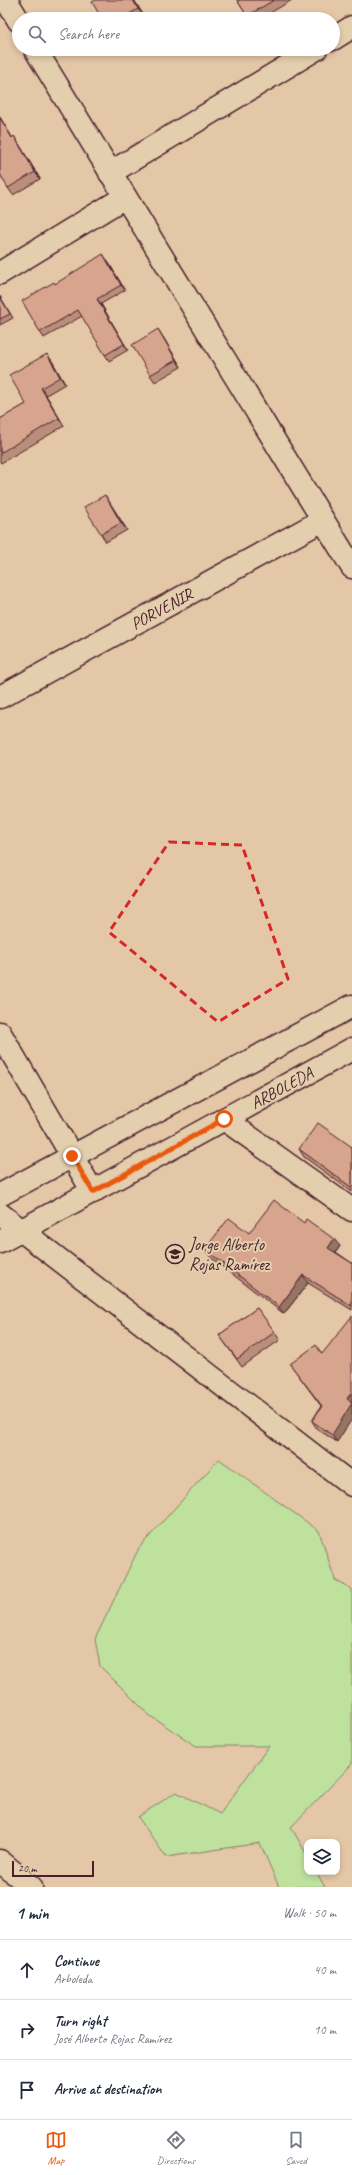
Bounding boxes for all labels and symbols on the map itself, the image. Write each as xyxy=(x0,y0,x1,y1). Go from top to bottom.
street label: PORVENIR xyxy=(127,582,197,634)
street label: ARBOLEDA xyxy=(246,1061,318,1113)
route start xyxy=(215,1110,233,1128)
route end xyxy=(63,1147,81,1165)
place label: Jorge Alberto Rojas Ramírez xyxy=(188,1234,271,1275)
school or university icon: Jorge Alberto Rojas Ramírez xyxy=(164,1243,186,1265)
scale bar xyxy=(12,1859,94,1878)

